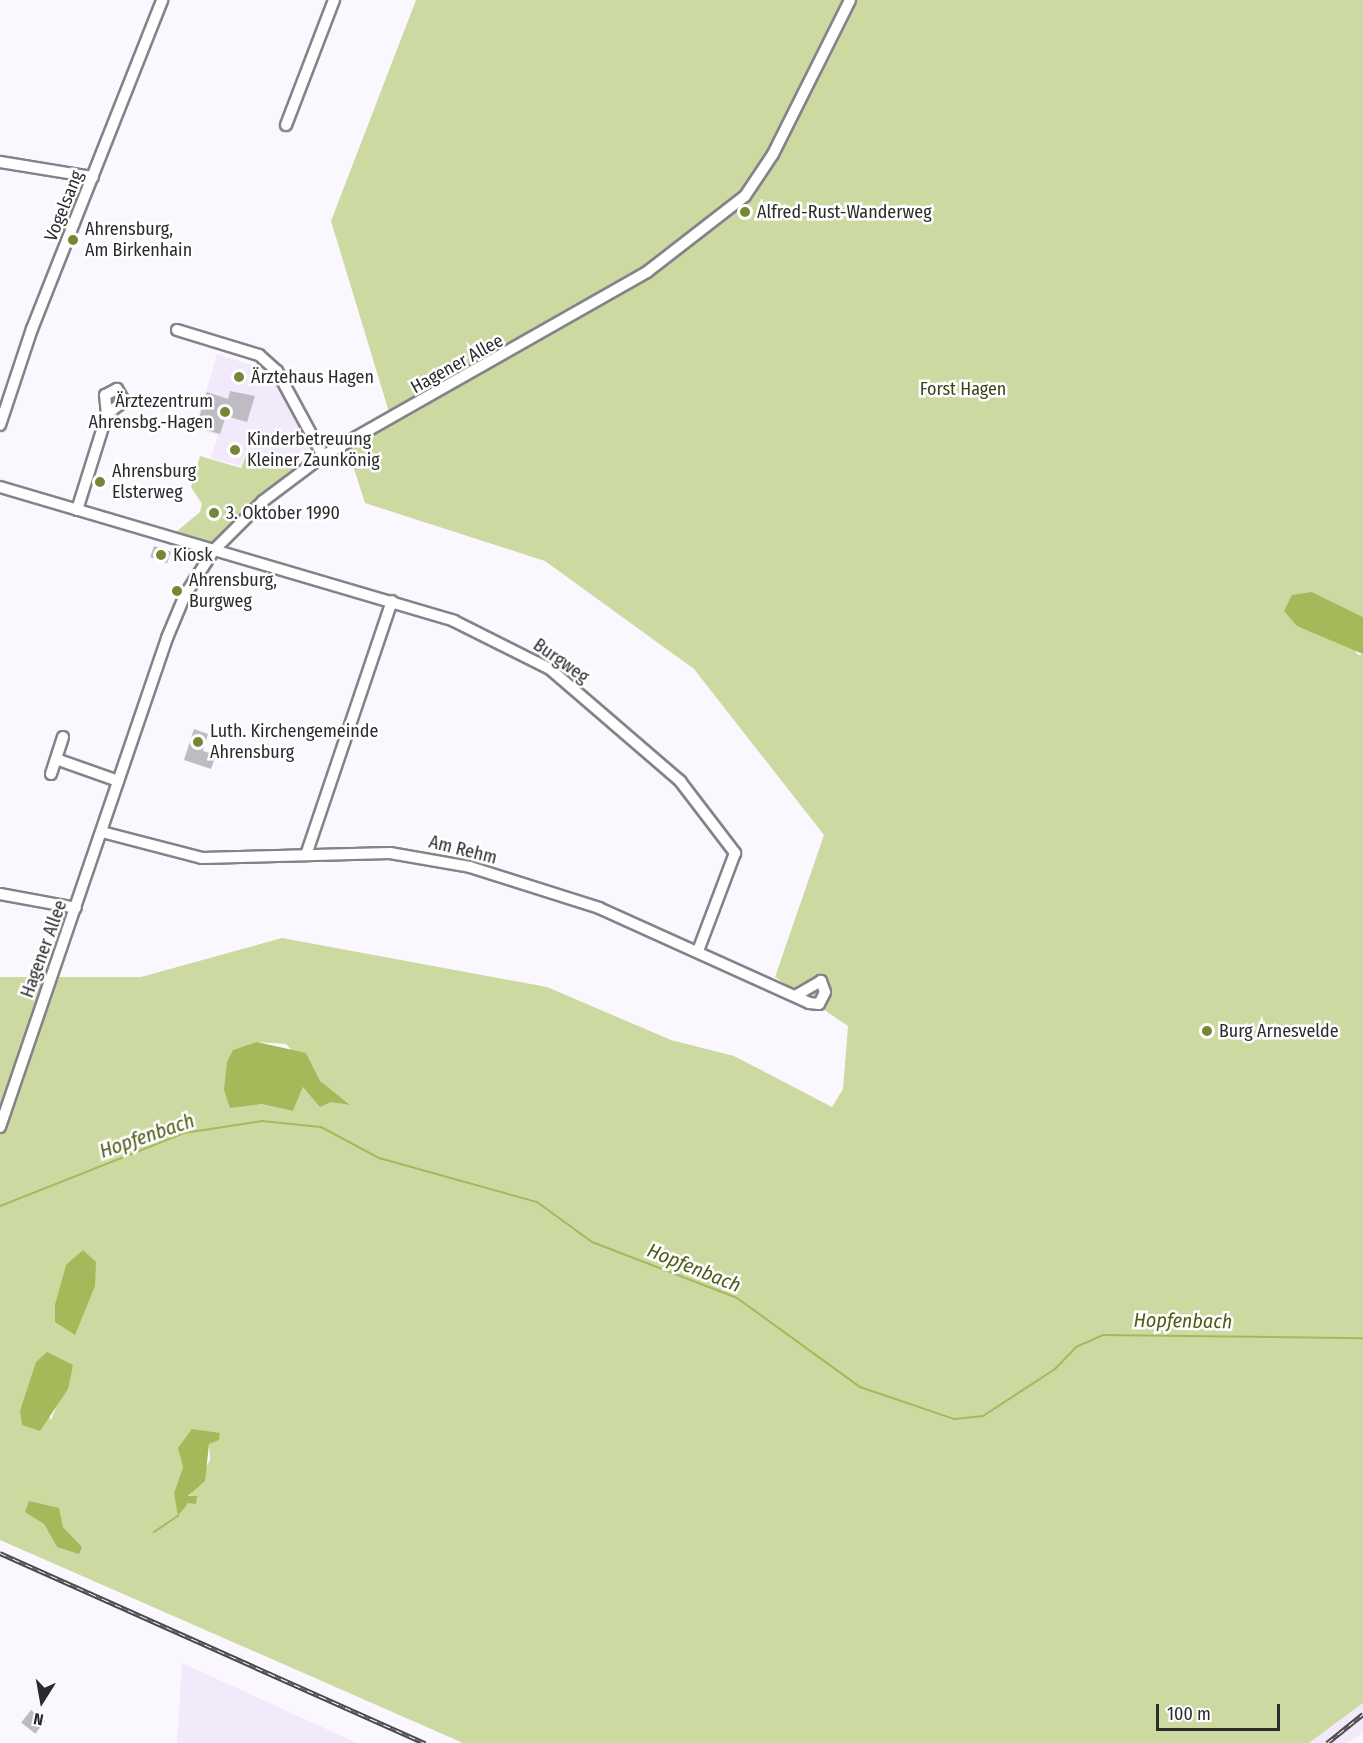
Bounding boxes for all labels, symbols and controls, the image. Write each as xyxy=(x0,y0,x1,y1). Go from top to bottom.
street label: Vogelsang xyxy=(40,167,88,245)
place label: Alfred-Rust-Wanderweg xyxy=(757,201,932,223)
marker: Alfred-Rust-Wanderweg xyxy=(738,205,752,219)
place label: Ahrensburg, Am Birkenhain xyxy=(85,219,192,262)
marker: Ahrensburg, Am Birkenhain xyxy=(66,233,80,247)
street label: Hagener Allee xyxy=(407,330,507,398)
place label: Ärztehaus Hagen xyxy=(251,366,374,388)
marker: Ärztehaus Hagen xyxy=(232,370,246,384)
park label: Forst Hagen xyxy=(920,378,1006,400)
place label: Ärztezentrum Ahrensbg.-Hagen xyxy=(89,391,213,434)
marker: Ärztezentrum Ahrensbg.-Hagen xyxy=(218,405,232,419)
place label: Kinderbetreuung Kleiner Zaunkönig xyxy=(247,429,380,472)
marker: Kinderbetreuung Kleiner Zaunkönig xyxy=(228,443,242,457)
place label: Ahrensburg Elsterweg xyxy=(112,461,196,504)
marker: Ahrensburg Elsterweg xyxy=(93,475,107,489)
place label: 3. Oktober 1990 xyxy=(226,502,340,524)
marker: 3. Oktober 1990 xyxy=(207,506,221,520)
place label: Kiosk xyxy=(173,544,213,566)
marker: Kiosk xyxy=(154,548,168,562)
place label: Ahrensburg, Burgweg xyxy=(189,570,277,612)
marker: Ahrensburg, Burgweg xyxy=(170,584,184,598)
street label: Burgweg xyxy=(529,634,593,688)
place label: Luth. Kirchengemeinde Ahrensburg xyxy=(210,721,378,764)
marker: Luth. Kirchengemeinde Ahrensburg xyxy=(191,735,205,749)
street label: Am Rehm xyxy=(427,831,499,869)
street label: Hagener Allee xyxy=(16,897,72,1001)
place label: Burg Arnesvelde xyxy=(1219,1020,1339,1042)
marker: Burg Arnesvelde xyxy=(1200,1024,1214,1038)
water label: Hopfenbach xyxy=(96,1109,198,1163)
water label: Hopfenbach xyxy=(644,1238,744,1298)
water label: Hopfenbach xyxy=(1133,1308,1233,1334)
north arrow xyxy=(12,1671,72,1731)
scale bar xyxy=(1159,1692,1284,1730)
text: 100 m xyxy=(1167,1703,1211,1725)
text: N xyxy=(32,1709,45,1729)

